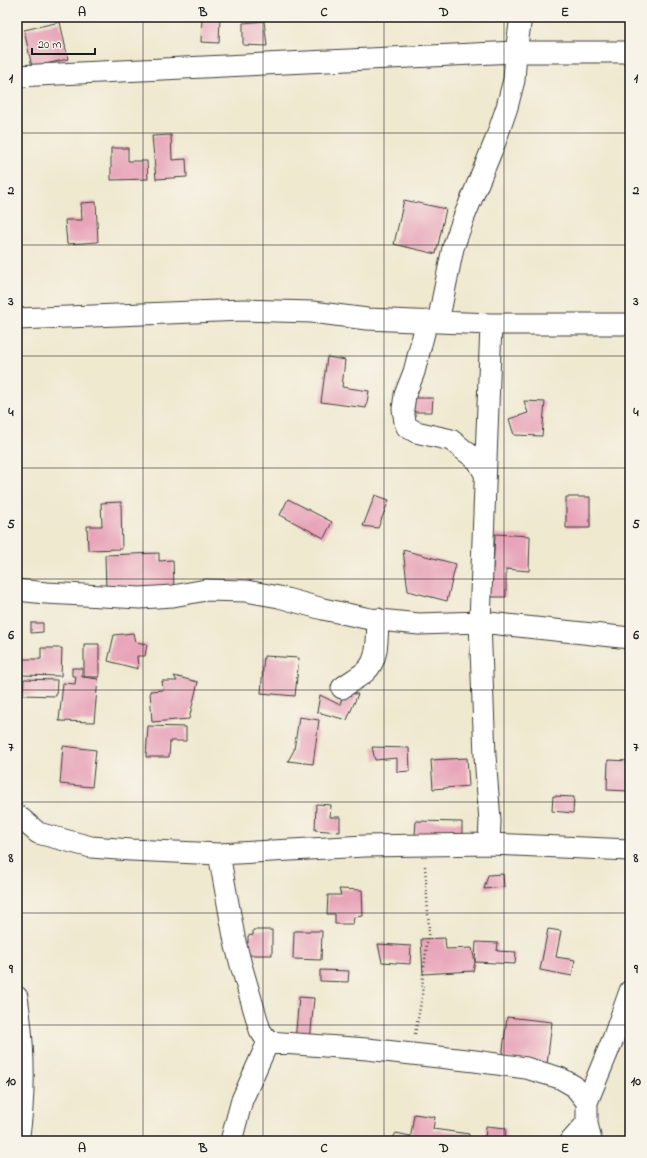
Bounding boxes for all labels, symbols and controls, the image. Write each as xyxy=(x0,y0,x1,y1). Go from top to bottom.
text: A xyxy=(78,3,86,22)
text: B xyxy=(198,3,208,22)
text: C xyxy=(320,3,328,22)
text: D xyxy=(438,3,449,22)
text: E xyxy=(561,3,569,22)
scale bar xyxy=(32,30,95,56)
text: 20 m xyxy=(38,36,61,54)
text: 1 xyxy=(9,69,14,88)
text: 1 xyxy=(634,69,639,88)
text: 2 xyxy=(7,181,15,200)
text: 2 xyxy=(632,181,640,200)
text: 3 xyxy=(7,292,14,311)
text: 3 xyxy=(632,292,639,311)
text: 4 xyxy=(7,403,14,422)
text: 4 xyxy=(632,403,639,422)
text: 5 xyxy=(7,515,15,534)
text: 5 xyxy=(632,515,640,534)
text: 6 xyxy=(7,626,14,645)
text: 6 xyxy=(632,626,639,645)
text: 7 xyxy=(8,738,14,757)
text: 7 xyxy=(633,738,639,757)
text: 8 xyxy=(8,849,14,868)
text: 8 xyxy=(633,849,639,868)
text: 9 xyxy=(8,960,14,979)
text: 9 xyxy=(633,960,639,979)
text: 10 xyxy=(6,1072,16,1091)
text: 10 xyxy=(631,1072,641,1091)
text: A xyxy=(78,1139,86,1158)
text: B xyxy=(198,1139,208,1158)
text: C xyxy=(320,1139,328,1158)
text: D xyxy=(438,1139,449,1158)
text: E xyxy=(561,1139,569,1158)

